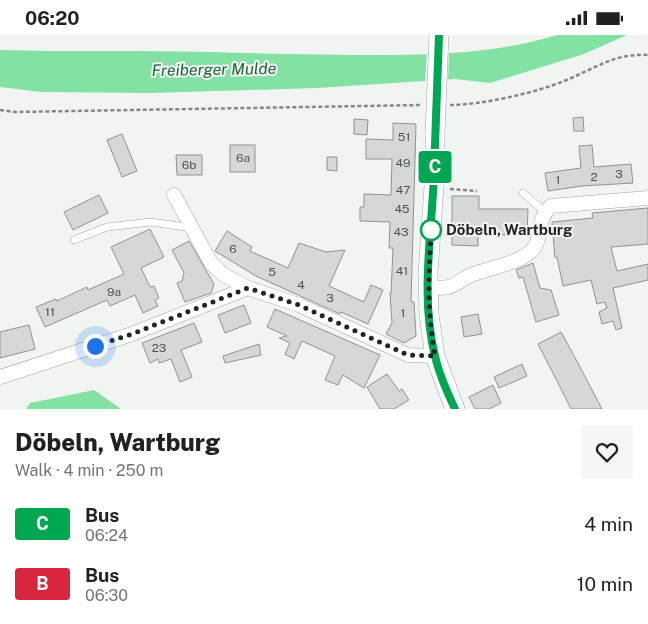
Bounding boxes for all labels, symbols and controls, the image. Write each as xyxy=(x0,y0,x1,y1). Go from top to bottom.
text: 06:20 xyxy=(25,7,80,29)
water label: Freiberger Mulde xyxy=(152,59,277,80)
house number: 51 xyxy=(398,130,410,144)
house number: 6a xyxy=(236,151,250,165)
line badge: C xyxy=(419,151,451,183)
house number: 49 xyxy=(395,156,411,170)
text: C xyxy=(429,156,441,177)
house number: 6b xyxy=(182,158,196,172)
house number: 3 xyxy=(615,167,623,181)
house number: 2 xyxy=(590,170,598,184)
house number: 1 xyxy=(556,173,560,187)
house number: 47 xyxy=(396,183,410,197)
house number: 45 xyxy=(394,202,410,216)
marker: Döbeln, Wartburg xyxy=(420,219,442,241)
place label: Döbeln, Wartburg xyxy=(446,221,573,238)
house number: 43 xyxy=(393,225,409,239)
house number: 6 xyxy=(229,242,237,256)
house number: 41 xyxy=(396,264,408,278)
house number: 5 xyxy=(268,265,276,279)
house number: 4 xyxy=(297,278,305,292)
house number: 9a xyxy=(107,285,121,299)
house number: 3 xyxy=(326,291,334,305)
house number: 11 xyxy=(45,305,55,319)
house number: 1 xyxy=(401,306,405,320)
your location xyxy=(83,334,108,359)
house number: 23 xyxy=(152,341,166,355)
button: heart xyxy=(581,426,633,478)
text: Döbeln, Wartburg xyxy=(15,428,220,456)
text: Walk · 4 min · 250 m xyxy=(15,461,163,480)
text: Bus xyxy=(85,504,119,526)
text: C xyxy=(36,513,49,534)
text: 4 min xyxy=(584,513,633,535)
text: 06:24 xyxy=(85,526,128,545)
text: Bus xyxy=(85,564,119,586)
text: B xyxy=(36,573,49,594)
text: 10 min xyxy=(577,573,633,595)
text: 06:30 xyxy=(85,586,128,605)

